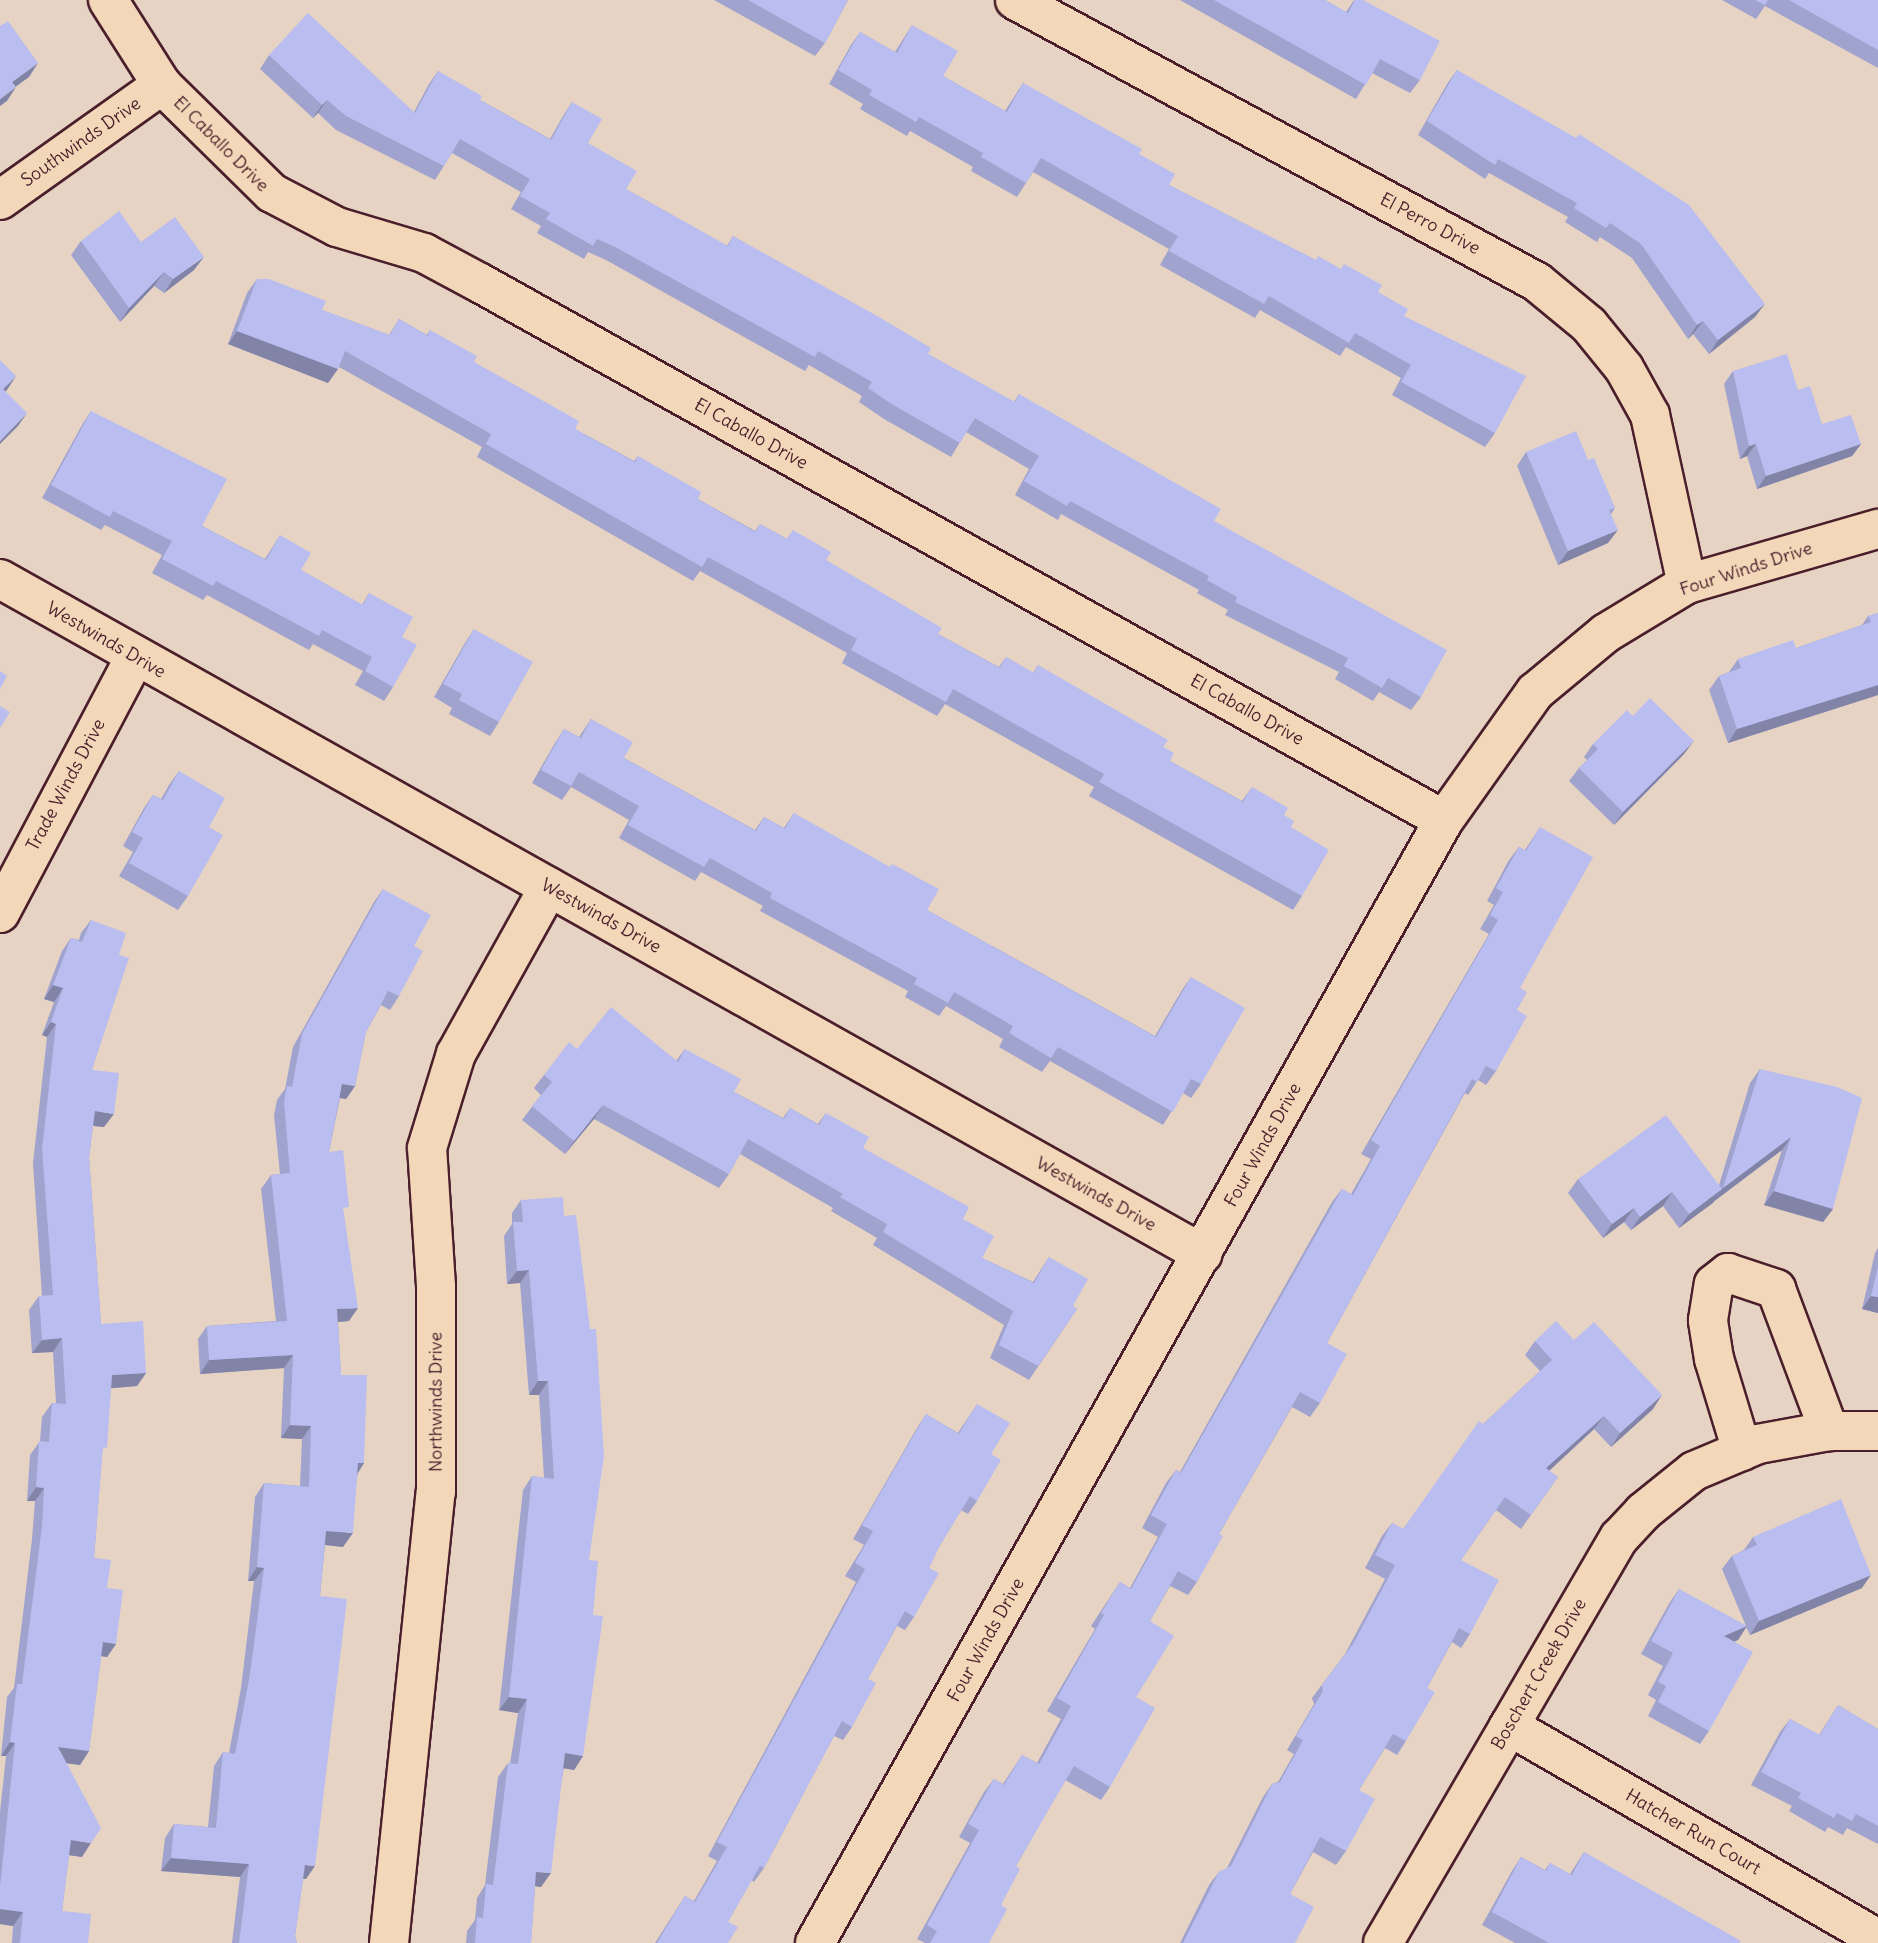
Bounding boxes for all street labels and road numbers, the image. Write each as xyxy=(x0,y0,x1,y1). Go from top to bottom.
street label: El Caballo Drive xyxy=(169,92,273,196)
street label: Southwinds Drive xyxy=(17,93,145,191)
street label: El Perro Drive xyxy=(1376,189,1484,259)
street label: El Caballo Drive xyxy=(691,394,811,474)
street label: Four Winds Drive xyxy=(1677,537,1815,601)
street label: Westwinds Drive xyxy=(43,597,169,683)
street label: El Caballo Drive xyxy=(1187,670,1307,750)
street label: Trade Winds Drive xyxy=(22,715,110,855)
street label: Westwinds Drive xyxy=(537,874,665,958)
street label: Four Winds Drive xyxy=(1220,1079,1306,1211)
street label: Westwinds Drive xyxy=(1032,1152,1160,1236)
street label: Northwinds Drive xyxy=(425,1332,447,1472)
street label: Four Winds Drive xyxy=(943,1574,1029,1706)
street label: Boschert Creek Drive xyxy=(1487,1595,1591,1753)
street label: Hatcher Run Court xyxy=(1622,1785,1764,1879)

